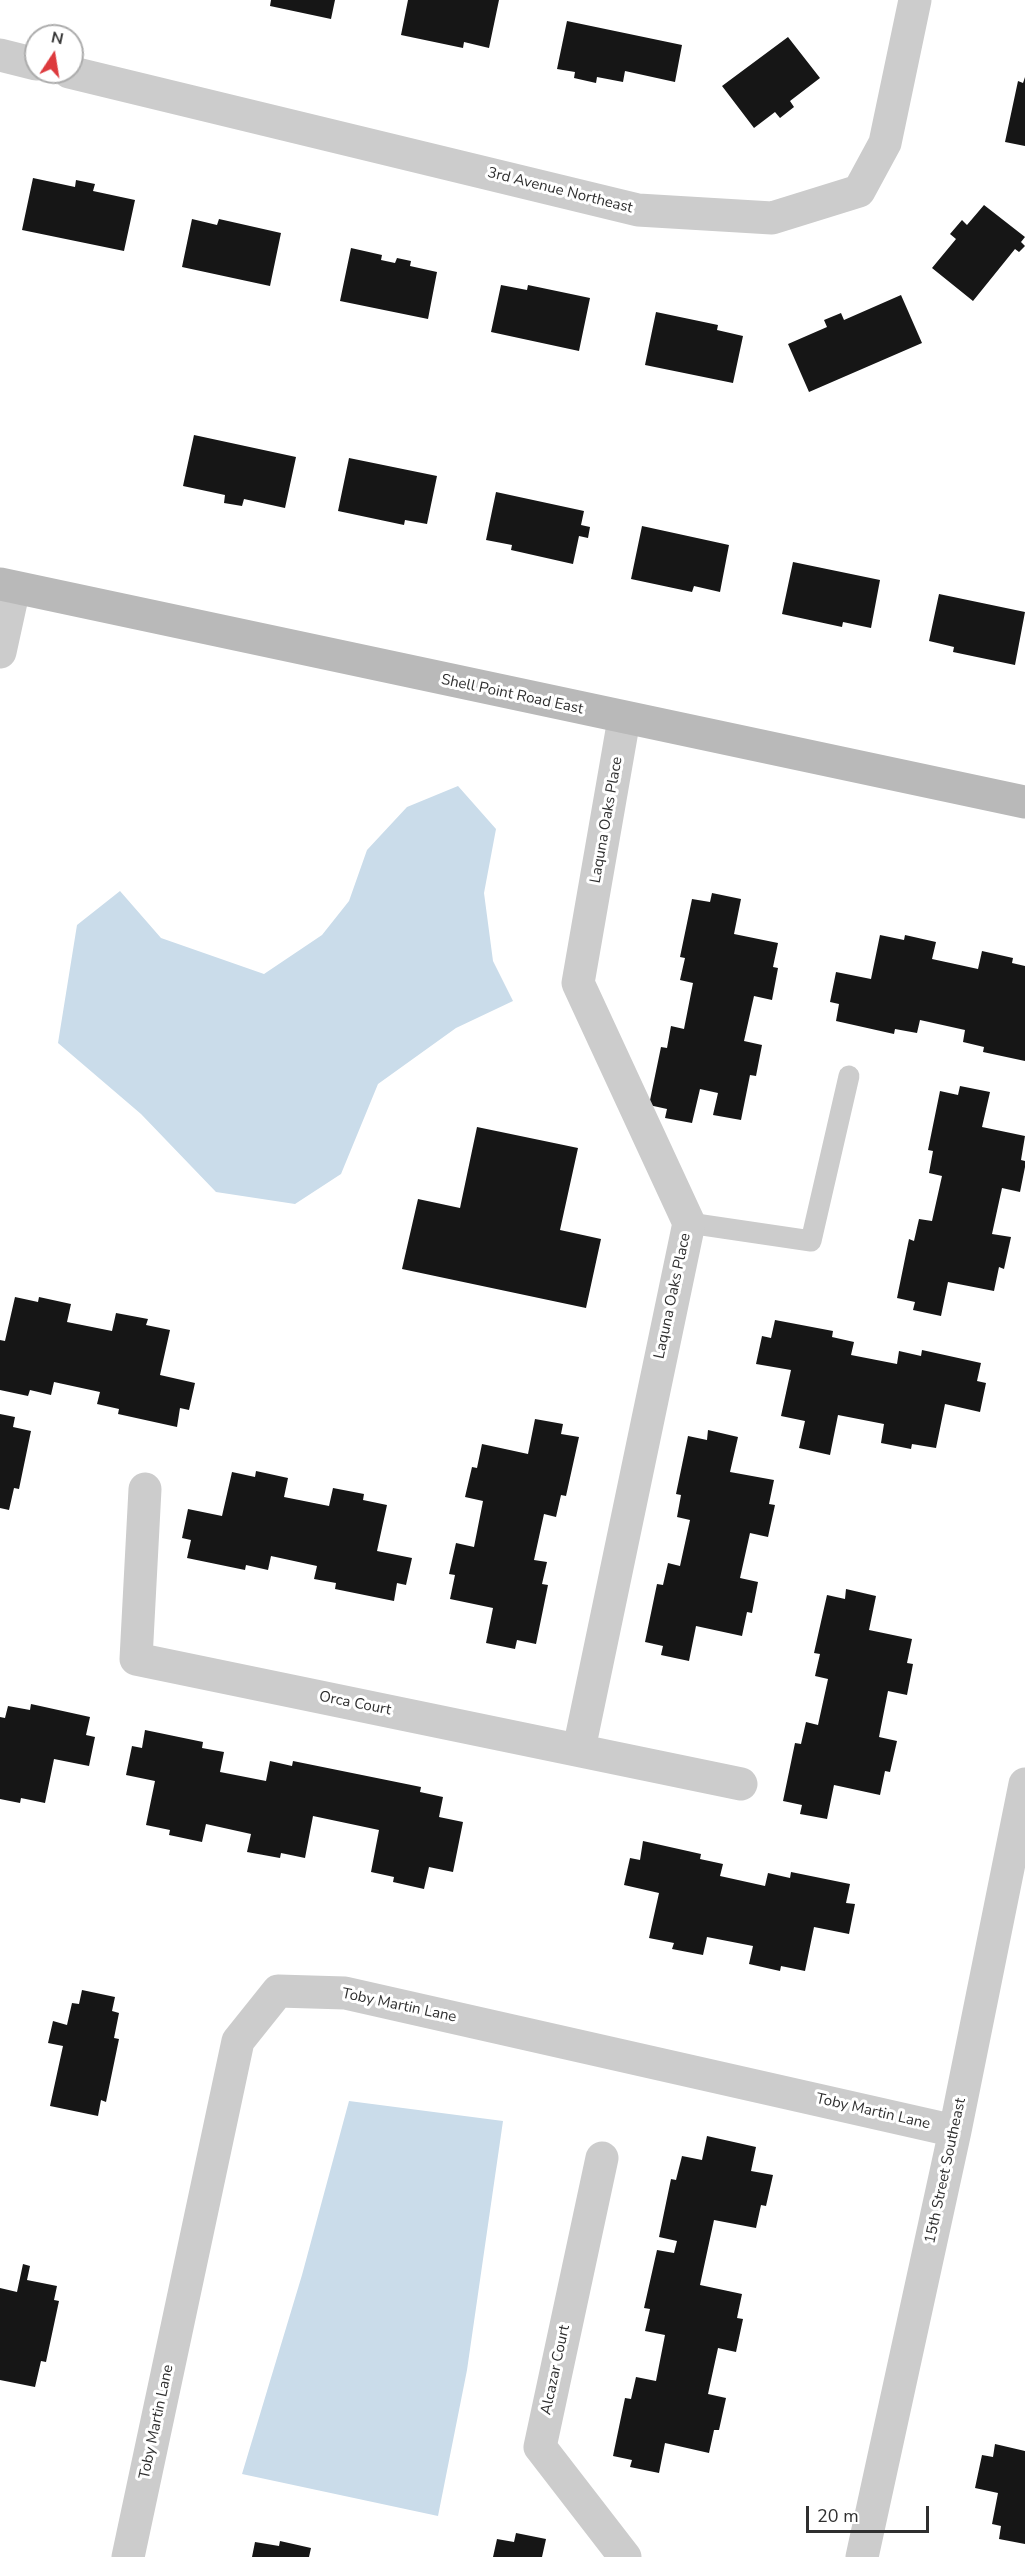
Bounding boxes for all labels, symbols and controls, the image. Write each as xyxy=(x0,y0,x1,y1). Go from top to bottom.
north arrow xyxy=(24,24,84,84)
text: N xyxy=(49,26,65,50)
street label: 3rd Avenue Northeast xyxy=(486,164,634,218)
street label: Shell Point Road East xyxy=(439,671,585,719)
street label: Laquna Oaks Place xyxy=(587,755,627,885)
street label: Laquna Oaks Place xyxy=(651,1231,695,1361)
street label: Orca Court xyxy=(318,1688,392,1720)
street label: Toby Martin Lane xyxy=(340,1985,458,2027)
street label: Toby Martin Lane xyxy=(814,2090,932,2134)
street label: 15th Street Southeast xyxy=(922,2097,970,2245)
street label: Alcazar Court xyxy=(538,2323,574,2417)
street label: Toby Martin Lane xyxy=(136,2363,178,2481)
scale bar xyxy=(809,2494,932,2532)
text: 20 m xyxy=(817,2504,859,2528)

